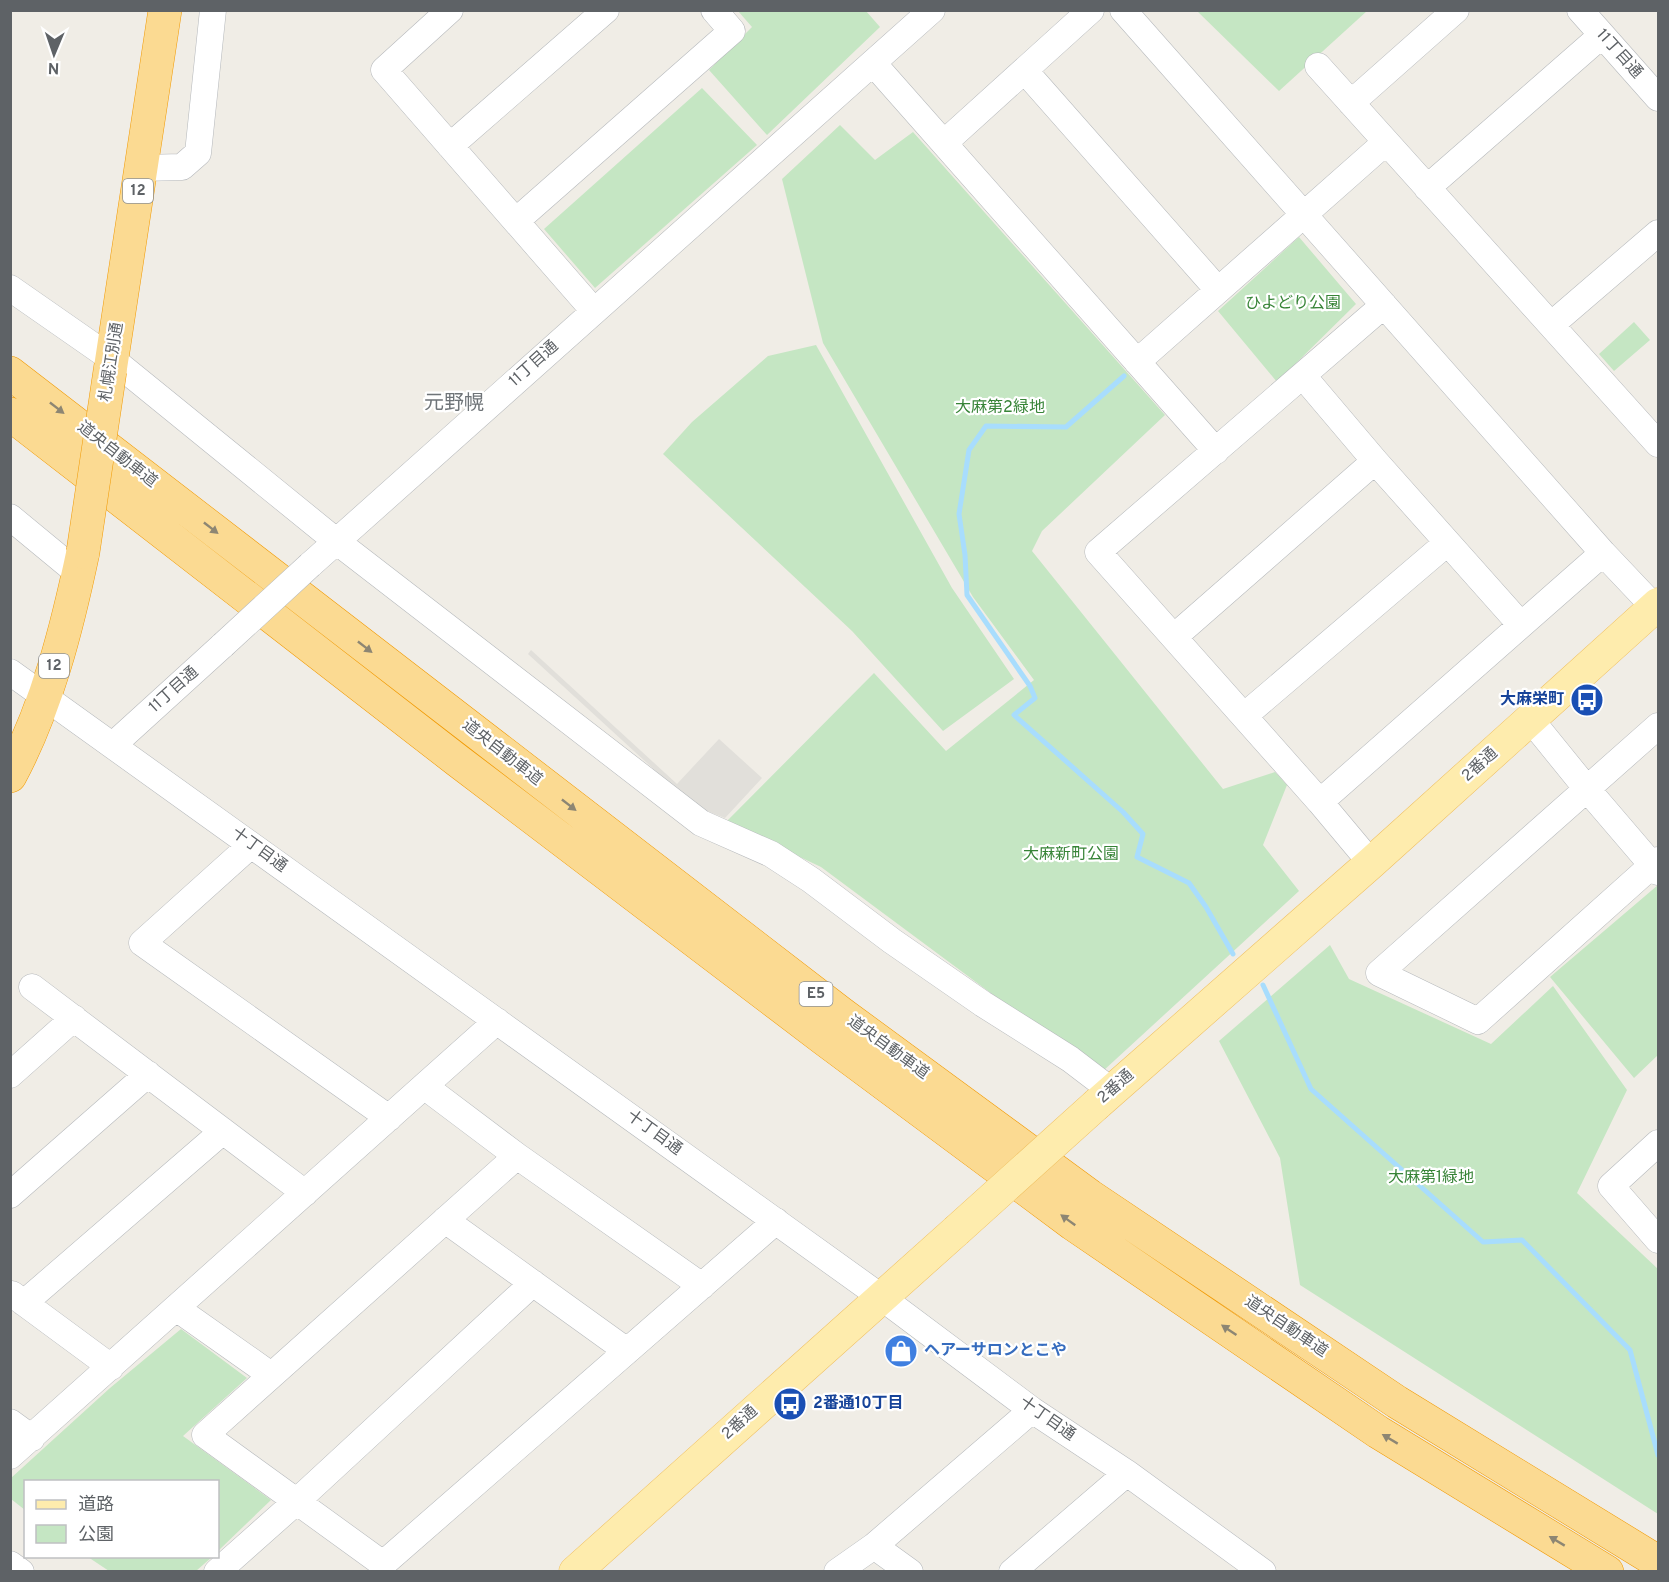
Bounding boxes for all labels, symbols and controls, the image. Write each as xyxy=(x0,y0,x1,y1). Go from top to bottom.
north arrow xyxy=(24,24,84,84)
street label: 11丁目通 xyxy=(1592,25,1646,83)
text: N xyxy=(47,57,60,77)
road number: 12 xyxy=(123,179,153,203)
park label: ひよどり公園 xyxy=(1245,294,1341,314)
street label: 札幌江別通 xyxy=(96,321,128,403)
street label: 11丁目通 xyxy=(505,337,563,391)
district label: 元野幌 xyxy=(424,391,484,417)
park label: 大麻第2緑地 xyxy=(955,398,1045,418)
one-way arrow xyxy=(49,402,64,414)
street label: 道央自動車道 xyxy=(73,418,161,492)
one-way arrow xyxy=(203,521,219,534)
one-way arrow xyxy=(357,641,373,654)
road number: 12 xyxy=(39,654,69,678)
street label: 11丁目通 xyxy=(145,663,203,717)
bus stop icon: 大麻栄町 xyxy=(1569,682,1605,718)
place label: 大麻栄町 xyxy=(1500,690,1564,710)
street label: 道央自動車道 xyxy=(458,716,546,790)
street label: 2番通 xyxy=(1458,744,1502,786)
one-way arrow xyxy=(562,798,577,810)
street label: 十丁目通 xyxy=(227,823,291,877)
park label: 大麻新町公園 xyxy=(1023,845,1119,865)
road number: E5 xyxy=(800,982,832,1006)
street label: 道央自動車道 xyxy=(843,1012,933,1084)
street label: 2番通 xyxy=(1094,1066,1138,1108)
street label: 十丁目通 xyxy=(622,1106,686,1160)
park label: 大麻第1緑地 xyxy=(1388,1168,1474,1188)
one-way arrow xyxy=(1060,1214,1076,1226)
street label: 道央自動車道 xyxy=(1241,1292,1331,1362)
one-way arrow xyxy=(1221,1325,1237,1336)
shop icon: ヘアーサロンとこや xyxy=(883,1333,919,1369)
place label: ヘアーサロンとこや xyxy=(924,1341,1067,1361)
bus stop icon: 2番通10丁目 xyxy=(772,1386,808,1422)
street label: 十丁目通 xyxy=(1015,1392,1079,1446)
place label: 2番通10丁目 xyxy=(813,1394,904,1414)
street label: 2番通 xyxy=(718,1402,762,1444)
one-way arrow xyxy=(1382,1434,1398,1445)
legend xyxy=(24,1480,219,1558)
text: 道路 xyxy=(78,1494,114,1517)
text: 公園 xyxy=(78,1524,114,1547)
one-way arrow xyxy=(1548,1536,1565,1546)

